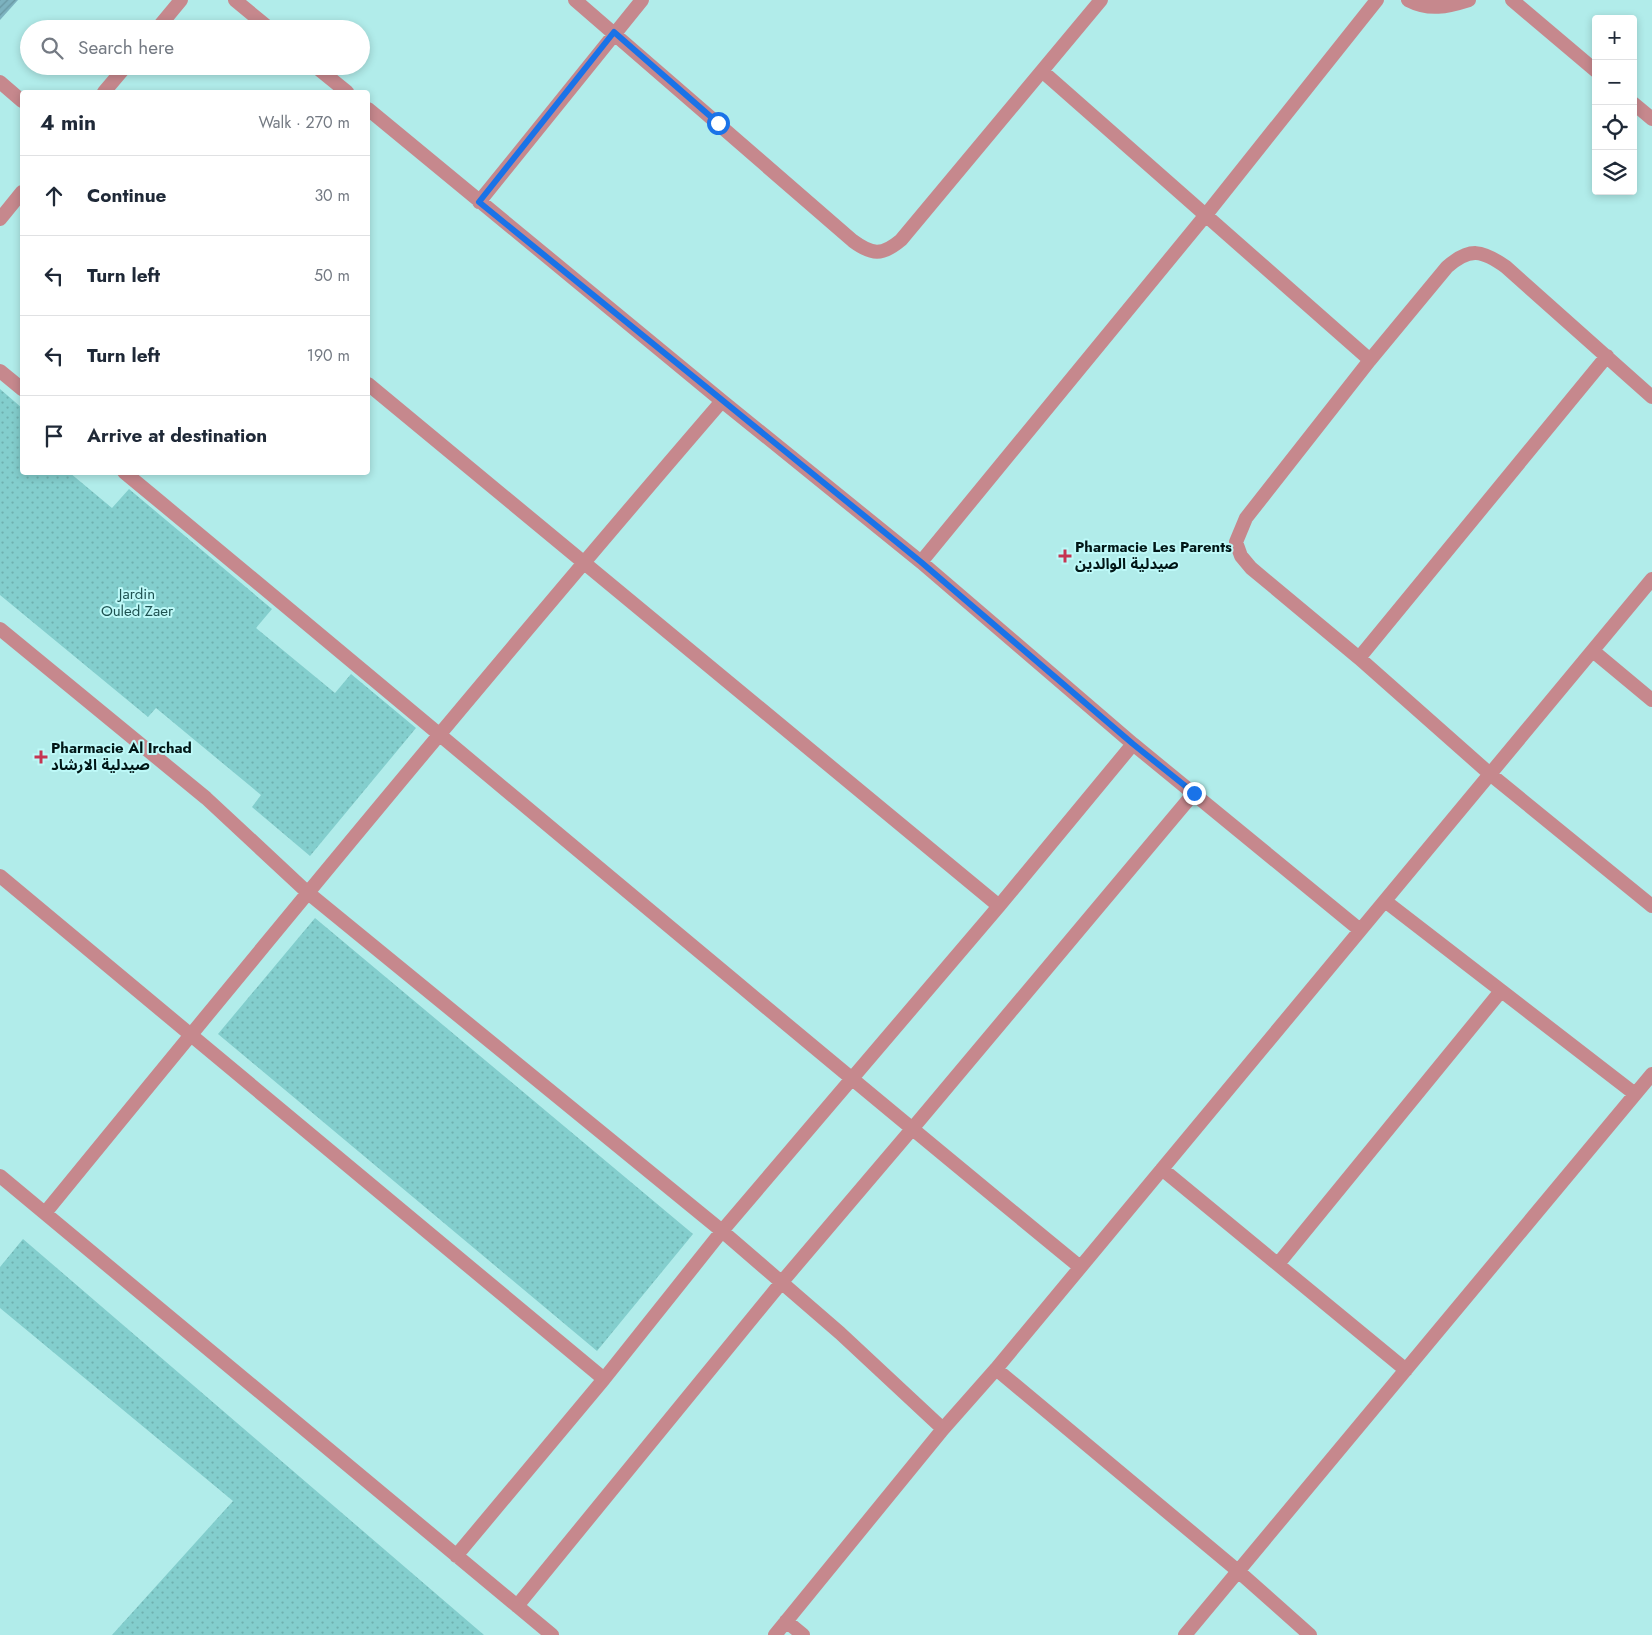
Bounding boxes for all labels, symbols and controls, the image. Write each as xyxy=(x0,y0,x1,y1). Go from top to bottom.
map controls xyxy=(1592,15,1637,195)
button: + xyxy=(1592,15,1637,60)
search box xyxy=(20,20,370,75)
icon: search xyxy=(38,34,66,62)
text: Search here xyxy=(78,34,174,61)
button: − xyxy=(1592,60,1637,105)
button: locate xyxy=(1592,105,1637,150)
text: 4 min xyxy=(40,108,96,138)
text: Walk · 270 m xyxy=(259,111,350,134)
route start xyxy=(707,112,730,135)
button: layers xyxy=(1592,150,1637,195)
icon: ahead xyxy=(40,182,68,210)
text: Continue xyxy=(87,182,166,209)
text: 30 m xyxy=(314,184,350,207)
icon: left xyxy=(40,262,68,290)
text: Turn left xyxy=(87,262,160,289)
text: 50 m xyxy=(314,264,350,287)
icon: left xyxy=(40,342,68,370)
text: Turn left xyxy=(87,342,160,369)
text: 190 m xyxy=(307,344,350,367)
icon: arrive xyxy=(40,422,68,450)
text: Arrive at destination xyxy=(87,422,267,449)
place label: Pharmacie Les Parents صيدلية الوالدين xyxy=(1075,536,1232,575)
marker: Pharmacie Les Parents صيدلية الوالدين xyxy=(1059,550,1071,562)
park label: Jardin Ouled Zaer xyxy=(101,583,174,622)
place label: Pharmacie Al Irchad صيدلية الارشاد xyxy=(51,737,192,776)
marker: Pharmacie Al Irchad صيدلية الارشاد xyxy=(35,751,47,763)
route end xyxy=(1183,782,1206,805)

